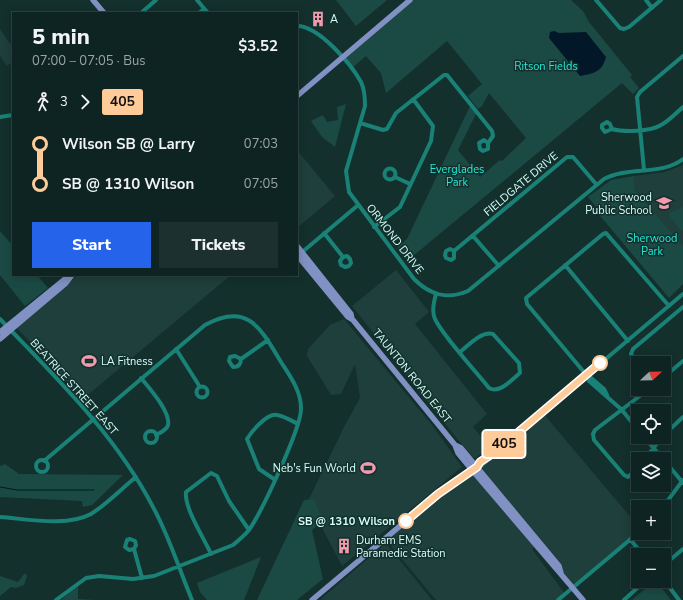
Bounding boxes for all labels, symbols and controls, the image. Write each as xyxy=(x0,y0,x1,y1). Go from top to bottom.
building icon: A xyxy=(309,10,327,28)
place label: A xyxy=(330,12,338,27)
text: 5 min xyxy=(32,22,90,52)
text: $3.52 xyxy=(238,36,278,56)
text: 07:00 – 07:05 · Bus xyxy=(32,52,146,70)
park label: Ritson Fields xyxy=(514,59,578,74)
icon: walk xyxy=(32,91,54,113)
icon: forward xyxy=(74,91,96,113)
text: 405 xyxy=(110,92,135,111)
text: 3 xyxy=(60,93,68,111)
text: Wilson SB @ Larry xyxy=(62,134,195,154)
text: 07:03 xyxy=(244,135,278,153)
street label: FIELDGATE DRIVE xyxy=(481,148,561,220)
park label: Everglades Park xyxy=(430,162,484,190)
text: SB @ 1310 Wilson xyxy=(62,174,194,194)
text: 07:05 xyxy=(244,175,278,193)
place label: Sherwood Public School xyxy=(585,190,653,218)
school or university icon: Sherwood Public School xyxy=(655,194,673,212)
street label: ORMOND DRIVE xyxy=(363,201,427,277)
button: Start xyxy=(32,222,151,268)
button: Tickets xyxy=(159,222,278,268)
park label: Sherwood Park xyxy=(627,231,677,259)
street label: TAUNTON ROAD EAST xyxy=(369,326,455,427)
street label: BEATRICE STREET EAST xyxy=(27,336,121,439)
sports icon: LA Fitness xyxy=(80,352,98,370)
place label: LA Fitness xyxy=(101,354,153,369)
unlabelled marker xyxy=(592,355,608,371)
north arrow xyxy=(631,356,671,396)
map controls xyxy=(631,356,671,588)
button: locate xyxy=(631,404,671,444)
line badge: 405 xyxy=(481,431,527,457)
text: 405 xyxy=(491,434,517,453)
button: layers xyxy=(631,452,671,492)
sports icon: Neb's Fun World xyxy=(359,459,377,477)
place label: Neb's Fun World xyxy=(273,461,356,476)
button: + xyxy=(631,500,671,540)
marker: SB @ 1310 Wilson xyxy=(398,513,414,529)
place label: SB @ 1310 Wilson xyxy=(298,514,395,529)
place label: Durham EMS Paramedic Station xyxy=(356,533,446,561)
building icon: Durham EMS Paramedic Station xyxy=(335,537,353,555)
button: − xyxy=(631,548,671,588)

